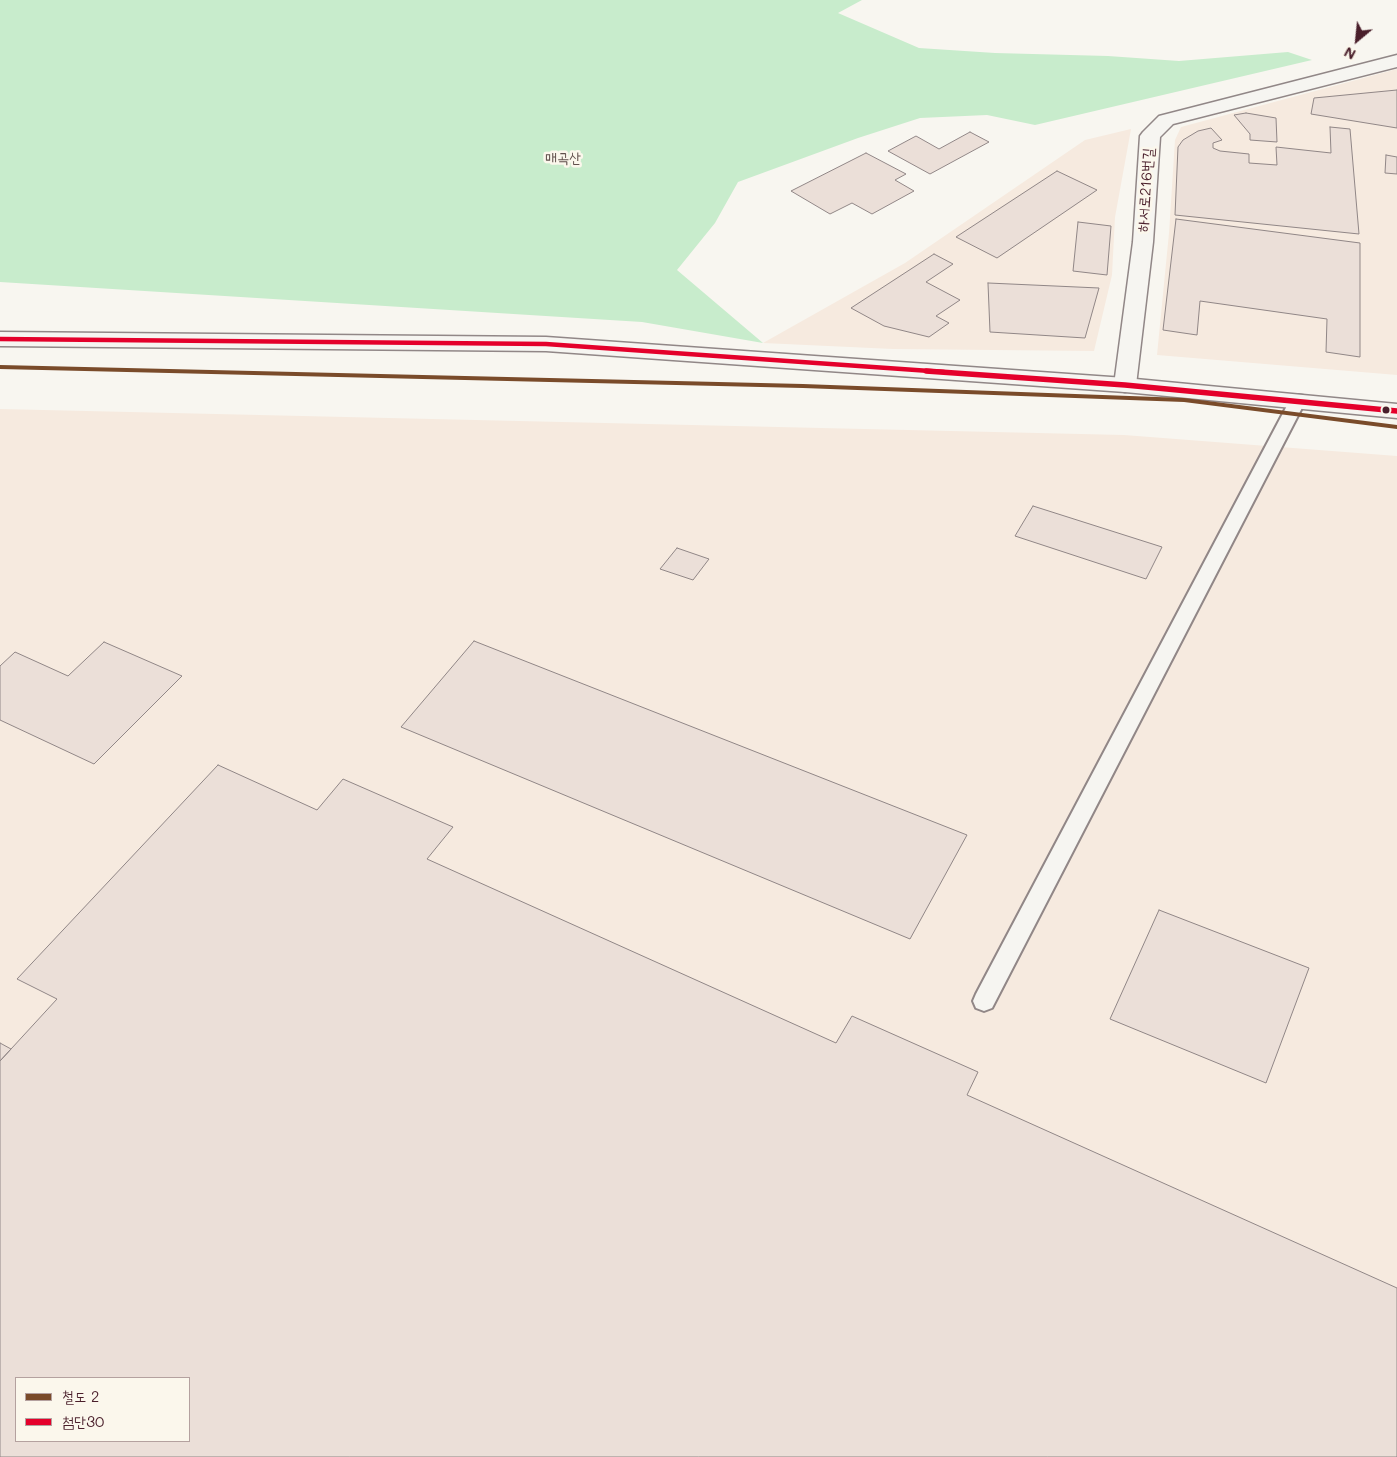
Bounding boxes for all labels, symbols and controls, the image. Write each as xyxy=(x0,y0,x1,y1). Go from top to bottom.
north arrow xyxy=(1332,15,1382,65)
text: N xyxy=(1341,43,1359,65)
street label: 하서로216번길 xyxy=(1134,147,1158,233)
park label: 매곡산 xyxy=(545,149,581,167)
unlabelled marker xyxy=(1381,405,1391,415)
legend xyxy=(15,1377,190,1442)
text: 철도 2 xyxy=(62,1386,99,1406)
text: 첨단30 xyxy=(62,1411,104,1431)

